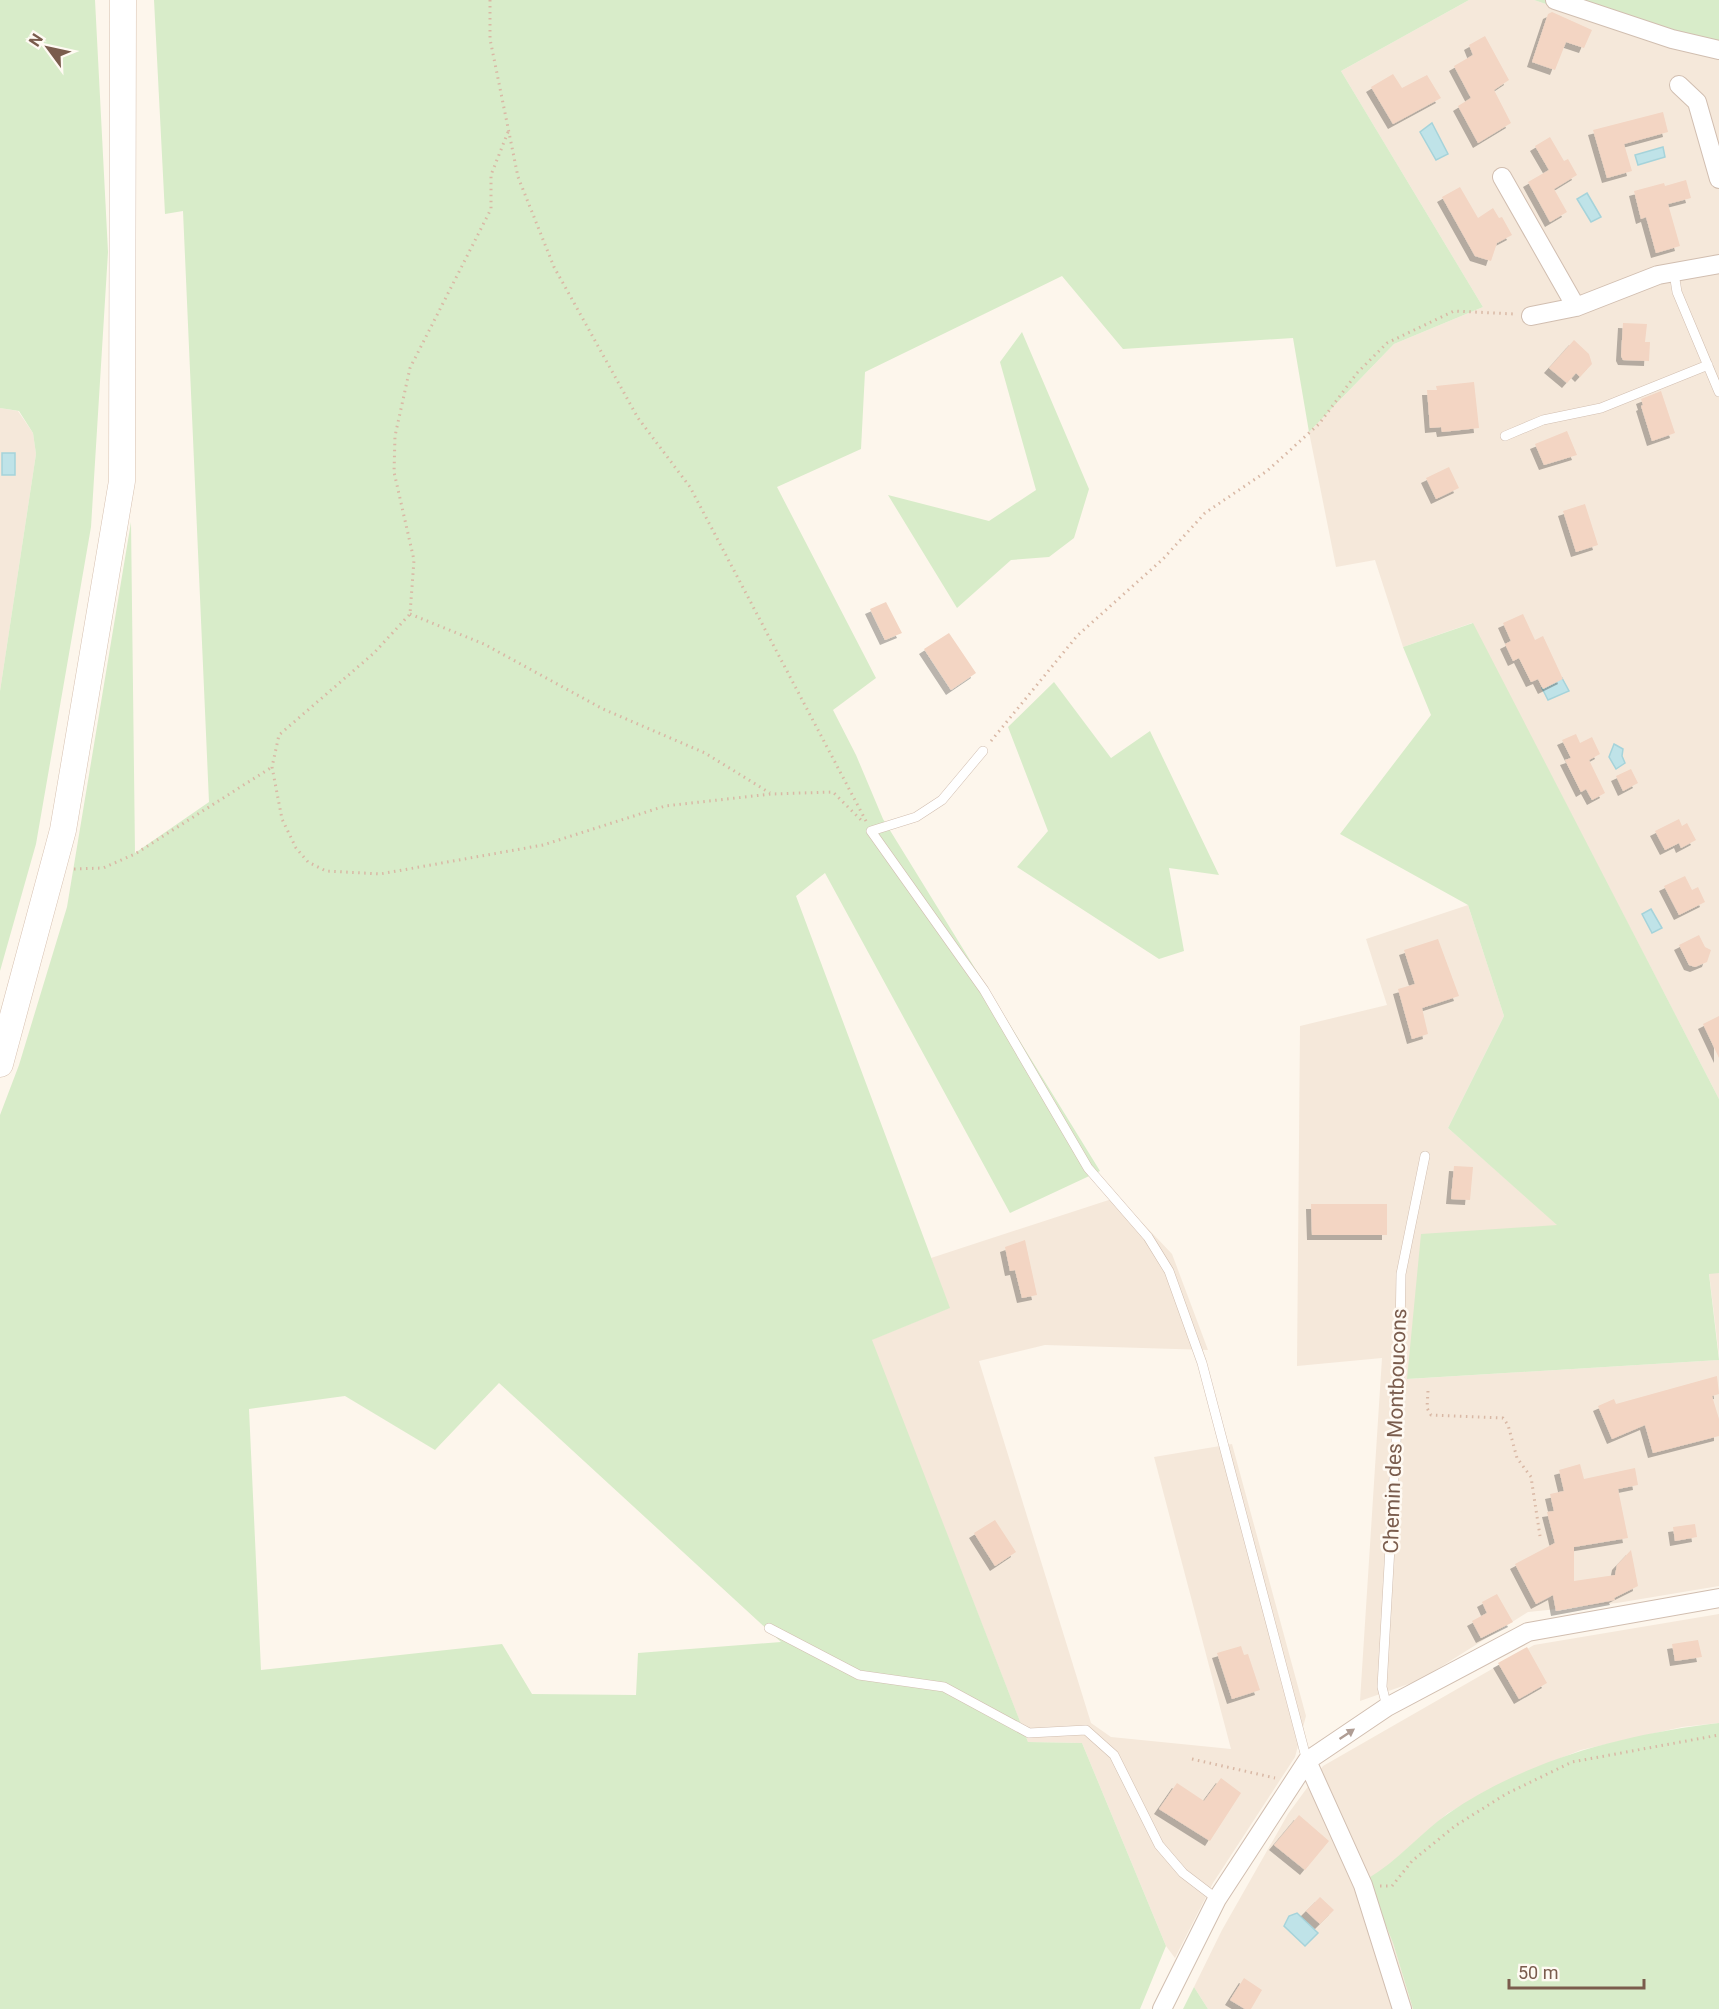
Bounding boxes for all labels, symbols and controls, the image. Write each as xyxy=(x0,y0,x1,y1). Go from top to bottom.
north arrow xyxy=(18,18,78,78)
text: N xyxy=(25,30,47,50)
street label: Chemin des Montboucons xyxy=(1379,1308,1411,1554)
one-way arrow xyxy=(1339,1729,1355,1740)
scale bar xyxy=(1509,1952,1644,1990)
text: 50 m xyxy=(1518,1962,1558,1983)

